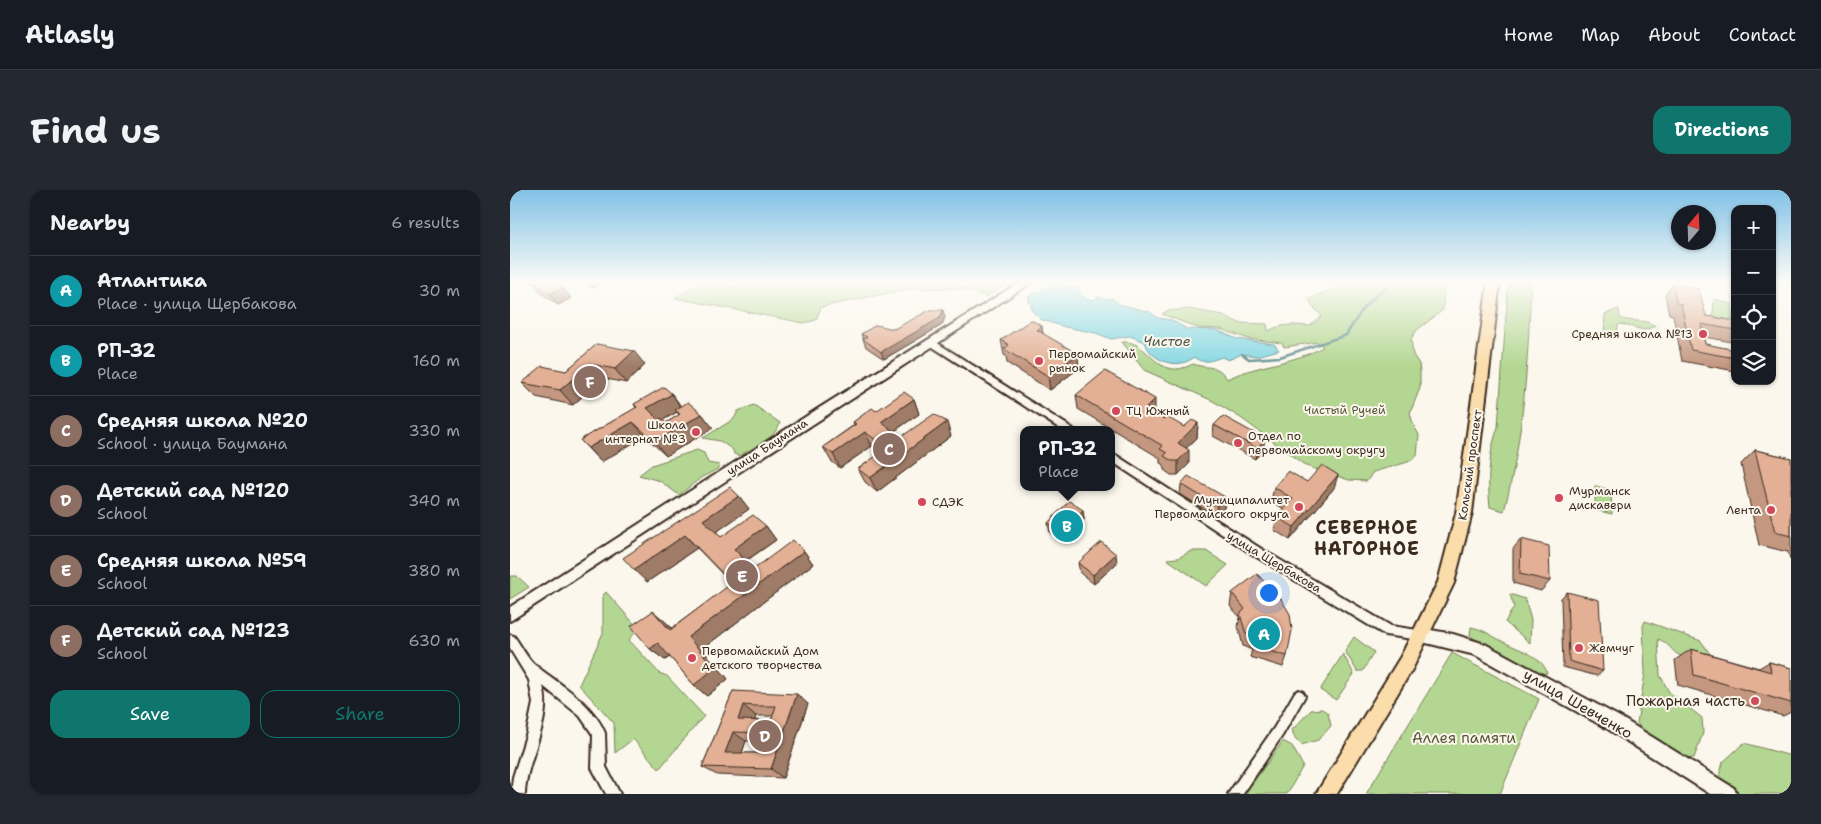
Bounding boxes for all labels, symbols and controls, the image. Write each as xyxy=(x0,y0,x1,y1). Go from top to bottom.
text: Atlasly xyxy=(25,19,115,51)
text: Home xyxy=(1504,23,1553,47)
text: Map xyxy=(1581,23,1620,47)
text: About xyxy=(1648,23,1701,47)
text: Contact xyxy=(1729,23,1796,47)
button: Directions xyxy=(1653,106,1791,154)
text: Find us xyxy=(30,107,161,154)
north arrow xyxy=(1671,205,1716,250)
map controls xyxy=(1731,205,1776,385)
button: + xyxy=(1731,205,1776,250)
text: Nearby xyxy=(50,209,130,237)
text: 6 results xyxy=(391,212,460,233)
button: − xyxy=(1731,250,1776,295)
text: Атлантика xyxy=(97,268,207,293)
text: A xyxy=(60,280,72,301)
text: 30 m xyxy=(419,280,460,301)
text: Place · улица Щербакова xyxy=(97,293,297,314)
button: locate xyxy=(1731,295,1776,340)
place label: Средняя школа №13 xyxy=(1572,326,1693,342)
marker: Средняя школа №13 xyxy=(1697,328,1709,340)
water label: Чистое xyxy=(1143,332,1191,350)
text: РП-32 xyxy=(97,338,155,363)
button: layers xyxy=(1731,340,1776,385)
place label: Первомайский рынок xyxy=(1049,346,1136,376)
text: B xyxy=(61,350,71,371)
text: 160 m xyxy=(413,350,460,371)
marker: Первомайский рынок xyxy=(1033,355,1045,367)
text: Place xyxy=(97,363,138,384)
pin: F xyxy=(574,363,606,401)
park label: Чистый Ручей xyxy=(1304,402,1386,418)
place label: ТЦ Южный xyxy=(1126,403,1190,419)
marker: ТЦ Южный xyxy=(1110,405,1122,417)
text: Средняя школа №20 xyxy=(97,408,308,433)
street label: Кольский проспект xyxy=(1454,408,1486,521)
street label: улица Баумана xyxy=(723,415,811,479)
place label: Школа интернат №3 xyxy=(605,417,687,447)
text: C xyxy=(61,420,71,441)
text: 330 m xyxy=(408,420,460,441)
marker: Школа интернат №3 xyxy=(690,426,702,438)
popup xyxy=(1020,426,1115,491)
place label: Отдел по первомайскому округу xyxy=(1248,428,1385,458)
pin: C xyxy=(873,430,905,468)
text: School · улица Баумана xyxy=(97,433,287,454)
text: РП-32 xyxy=(1038,436,1097,461)
marker: Отдел по первомайскому округу xyxy=(1232,437,1244,449)
text: Place xyxy=(1038,461,1079,482)
text: Детский сад №120 xyxy=(97,478,289,503)
place label: Мурманск дискавери xyxy=(1569,483,1631,513)
text: D xyxy=(60,490,72,511)
text: 340 m xyxy=(408,490,460,511)
place label: Муниципалитет Первомайского округа xyxy=(1155,492,1290,522)
marker: Мурманск дискавери xyxy=(1553,492,1565,504)
place label: СДЭК xyxy=(932,494,964,510)
marker: СДЭК xyxy=(916,496,928,508)
marker: Муниципалитет Первомайского округа xyxy=(1293,501,1305,513)
place label: Лента xyxy=(1726,502,1762,518)
text: School xyxy=(97,503,147,524)
marker: Лента xyxy=(1765,504,1777,516)
pin: B xyxy=(1051,507,1083,545)
district label: СЕВЕРНОЕ НАГОРНОЕ xyxy=(1314,516,1420,561)
street label: улица Щербакова xyxy=(1224,527,1325,597)
text: Средняя школа №59 xyxy=(97,548,306,573)
pin: E xyxy=(726,557,758,595)
text: E xyxy=(61,560,71,581)
text: 380 m xyxy=(408,560,460,581)
text: School xyxy=(97,573,147,594)
your location xyxy=(1256,580,1282,606)
pin: A xyxy=(1248,615,1280,653)
text: Детский сад №123 xyxy=(97,618,290,643)
text: F xyxy=(61,630,71,651)
text: 630 m xyxy=(408,630,460,651)
place label: Жемчуг xyxy=(1589,640,1635,656)
marker: Жемчуг xyxy=(1573,642,1585,654)
text: School xyxy=(97,643,147,664)
place label: Первомайский Дом детского творчества xyxy=(702,643,822,673)
marker: Первомайский Дом детского творчества xyxy=(686,652,698,664)
street label: улица Шевченко xyxy=(1520,665,1636,743)
button: Save xyxy=(50,690,250,738)
button: Share xyxy=(260,690,460,738)
place label: Пожарная часть xyxy=(1626,691,1745,711)
marker: Пожарная часть xyxy=(1749,695,1761,707)
pin: D xyxy=(749,717,781,755)
park label: Аллея памяти xyxy=(1412,728,1516,748)

